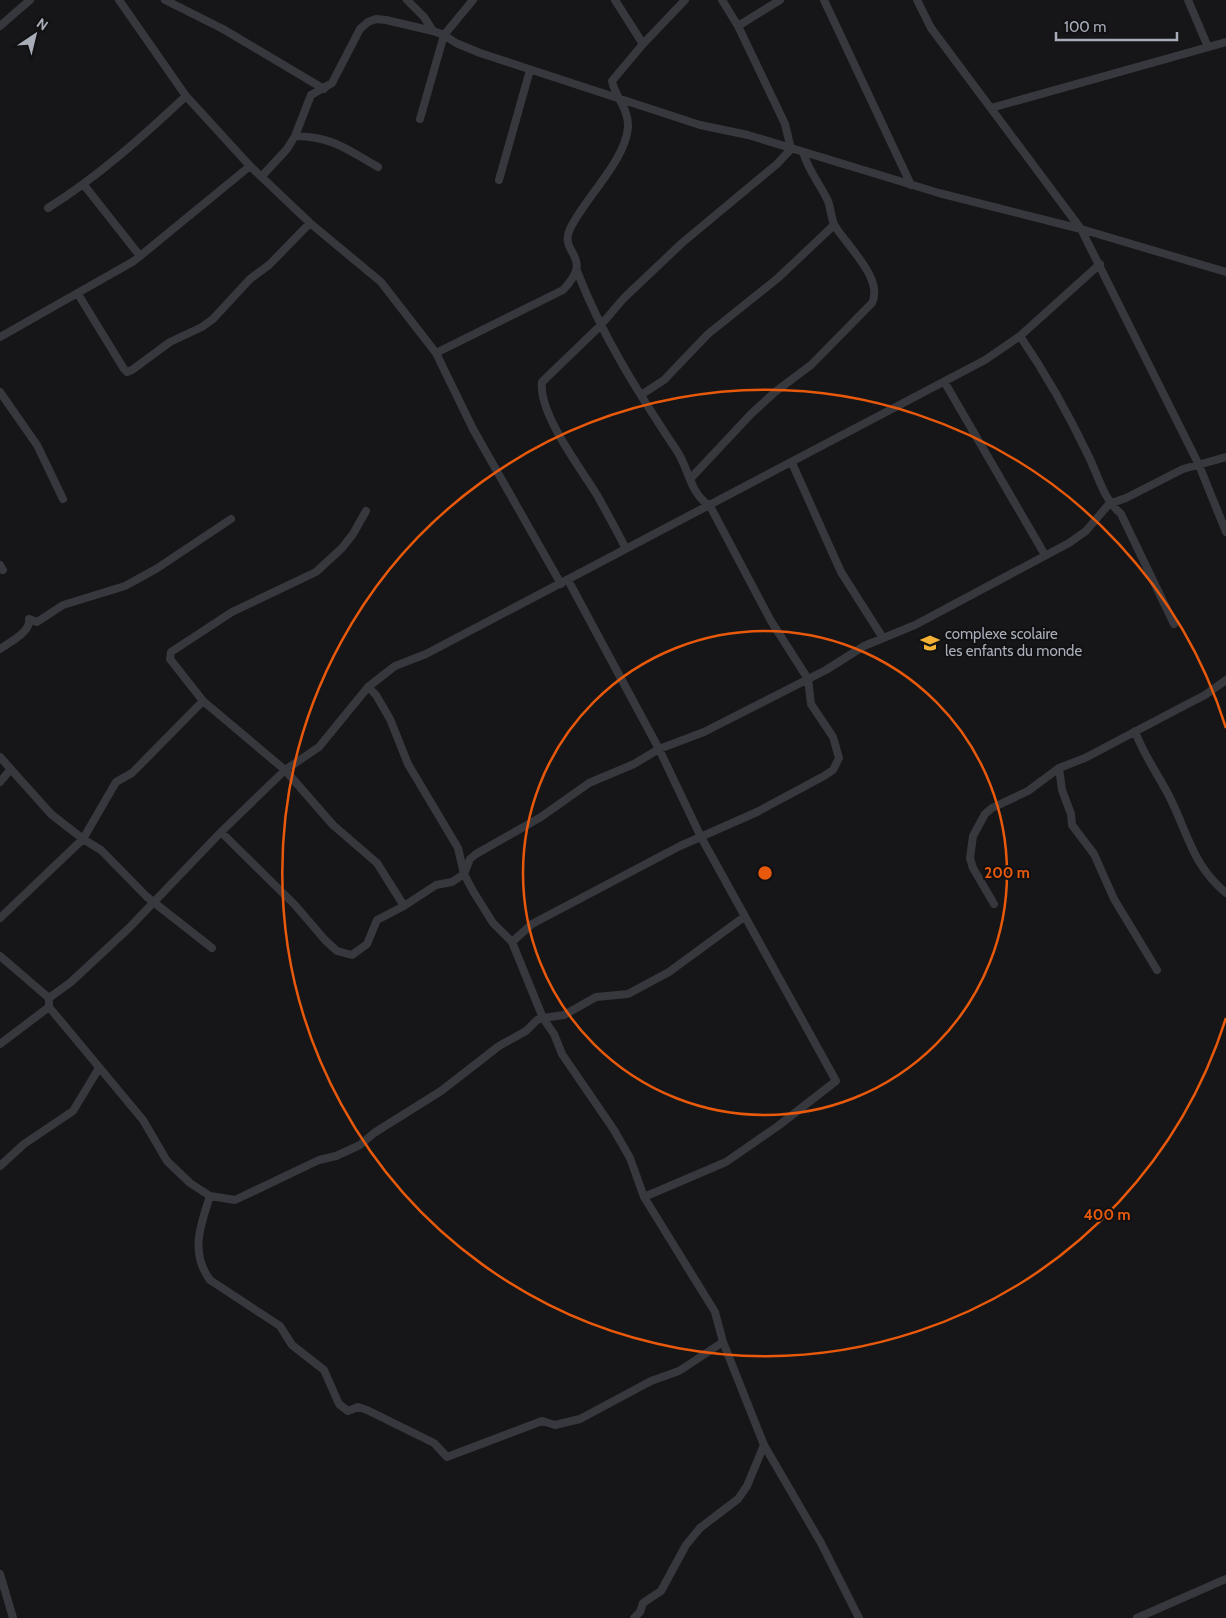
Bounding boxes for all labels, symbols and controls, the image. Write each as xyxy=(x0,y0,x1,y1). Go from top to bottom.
north arrow xyxy=(10,10,60,60)
scale bar xyxy=(1056,10,1177,42)
text: N xyxy=(33,14,52,35)
text: 100 m xyxy=(1064,18,1106,36)
place label: complexe scolaire les enfants du monde xyxy=(945,625,1082,660)
school or university icon: complexe scolaire les enfants du monde xyxy=(919,632,941,654)
centre of rings xyxy=(756,864,774,882)
text: 200 m xyxy=(984,864,1030,882)
text: 400 m xyxy=(1084,1206,1130,1224)

